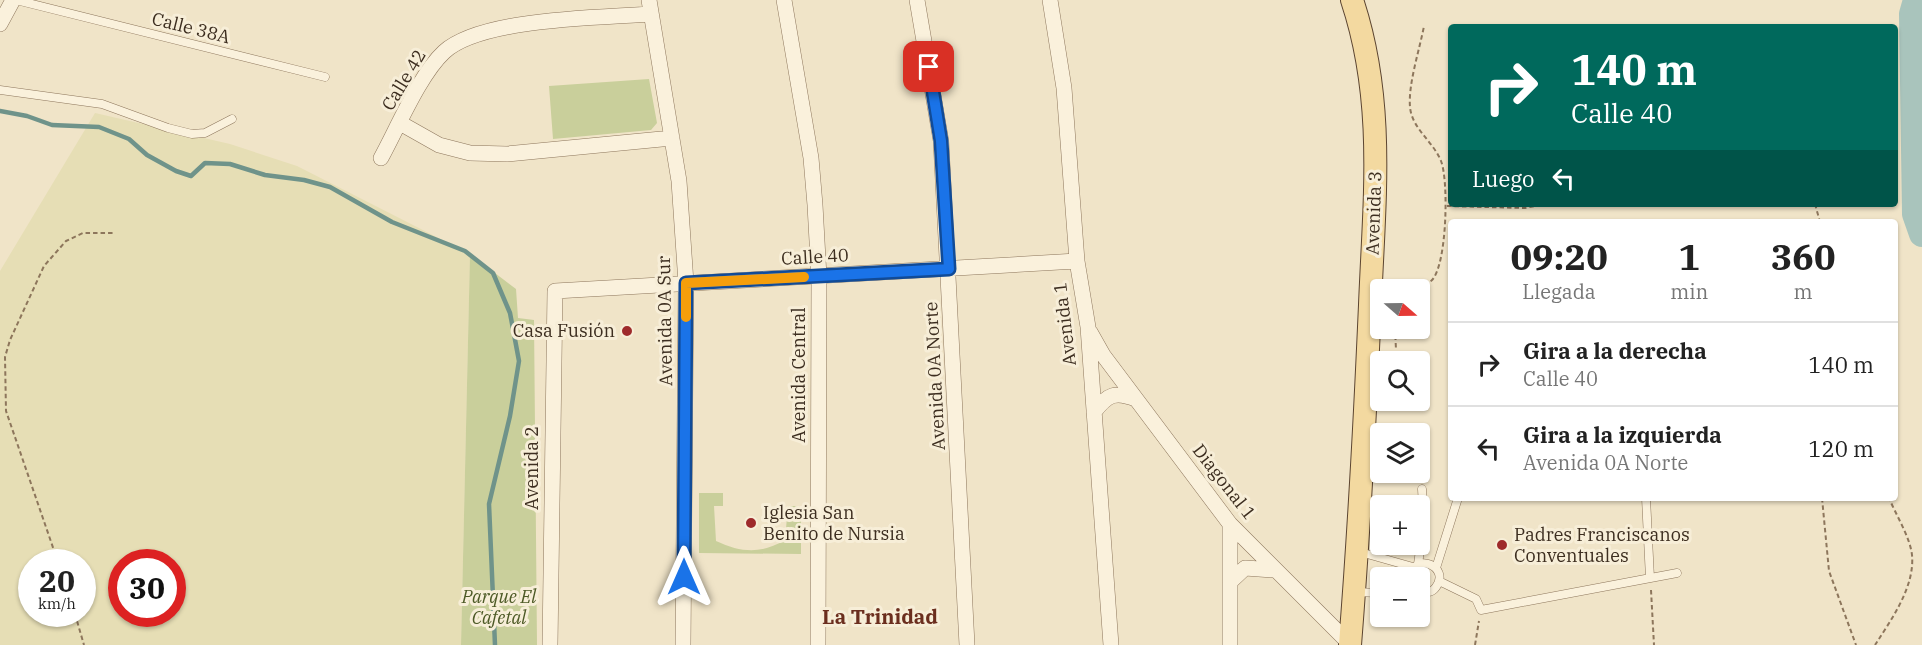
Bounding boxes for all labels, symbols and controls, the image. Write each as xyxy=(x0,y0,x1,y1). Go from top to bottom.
street label: Calle 38A xyxy=(150,7,233,48)
pin xyxy=(903,41,954,92)
text: 140 m xyxy=(1571,42,1697,97)
street label: Calle 42 xyxy=(376,45,431,115)
icon: right xyxy=(1472,48,1550,126)
icon: arrive xyxy=(912,50,945,83)
text: Calle 40 xyxy=(1571,95,1672,130)
icon: left xyxy=(1547,162,1580,195)
text: Luego xyxy=(1472,164,1535,193)
street label: Avenida 3 xyxy=(1361,171,1386,255)
text: 09:20 xyxy=(1510,233,1608,280)
text: 1 xyxy=(1678,233,1700,280)
text: 360 xyxy=(1771,233,1836,280)
street label: Calle 40 xyxy=(781,243,849,270)
street label: Avenida 0A Sur xyxy=(652,256,677,386)
text: Llegada xyxy=(1522,278,1596,305)
text: min xyxy=(1670,278,1708,305)
text: m xyxy=(1794,278,1813,305)
north arrow xyxy=(1370,279,1430,339)
map controls xyxy=(1370,279,1430,627)
street label: Avenida 1 xyxy=(1048,281,1081,367)
street label: Avenida 0A Norte xyxy=(919,301,950,451)
street label: Avenida Central xyxy=(787,307,810,443)
place label: Casa Fusión xyxy=(513,319,615,342)
marker: Casa Fusión xyxy=(620,324,634,338)
text: Gira a la derecha xyxy=(1523,336,1707,365)
icon: right xyxy=(1472,348,1505,381)
text: 140 m xyxy=(1808,350,1874,379)
button: search xyxy=(1370,351,1430,411)
text: Calle 40 xyxy=(1523,365,1598,392)
text: Gira a la izquierda xyxy=(1523,420,1722,449)
button: layers xyxy=(1370,423,1430,483)
street label: Avenida 2 xyxy=(520,426,543,510)
icon: left xyxy=(1472,432,1505,465)
text: 120 m xyxy=(1808,434,1874,463)
street label: Diagonal 1 xyxy=(1188,439,1261,524)
text: Avenida 0A Norte xyxy=(1523,449,1688,476)
button: + xyxy=(1370,495,1430,555)
place label: Iglesia San Benito de Nursia xyxy=(763,501,905,545)
marker: Iglesia San Benito de Nursia xyxy=(744,516,758,530)
place label: Padres Franciscanos Conventuales xyxy=(1514,523,1690,567)
marker: Padres Franciscanos Conventuales xyxy=(1495,538,1509,552)
position arrow xyxy=(652,545,716,609)
speed limit sign: 30 xyxy=(108,549,186,627)
text: 20 xyxy=(39,561,75,600)
button: − xyxy=(1370,567,1430,627)
park label: Parque El Cafetal xyxy=(461,585,537,629)
text: km/h xyxy=(38,594,76,613)
district label: La Trinidad xyxy=(822,603,938,630)

